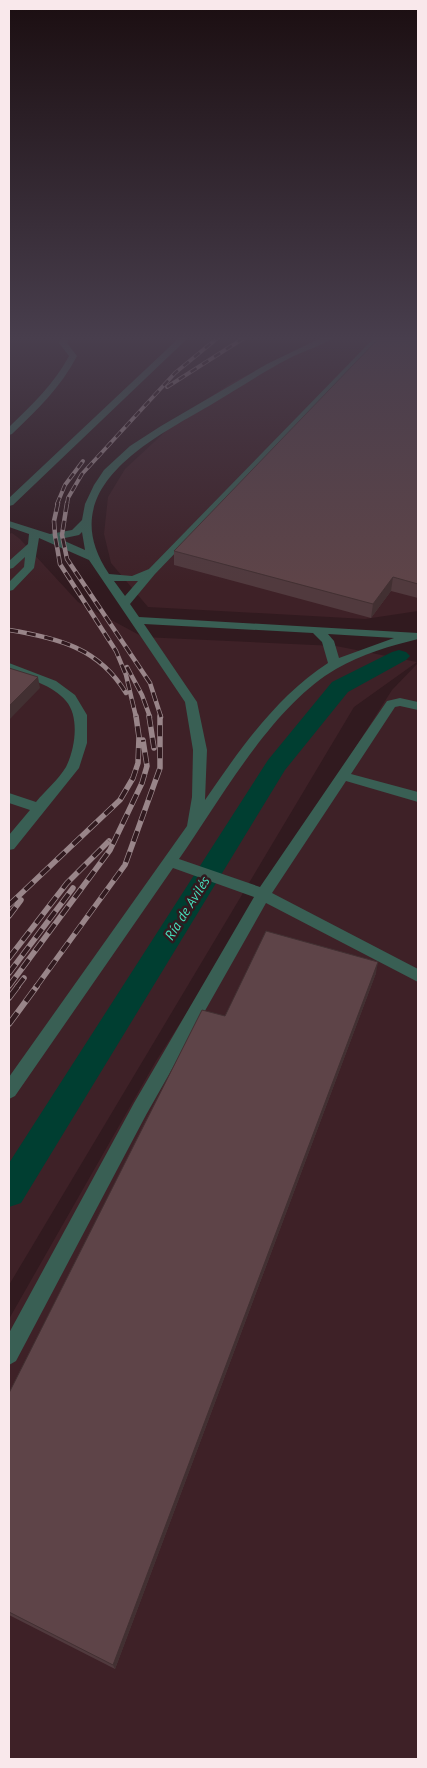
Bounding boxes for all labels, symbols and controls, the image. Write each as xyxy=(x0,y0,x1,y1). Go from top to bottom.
water label: Ría de Avilés xyxy=(160,872,214,943)

